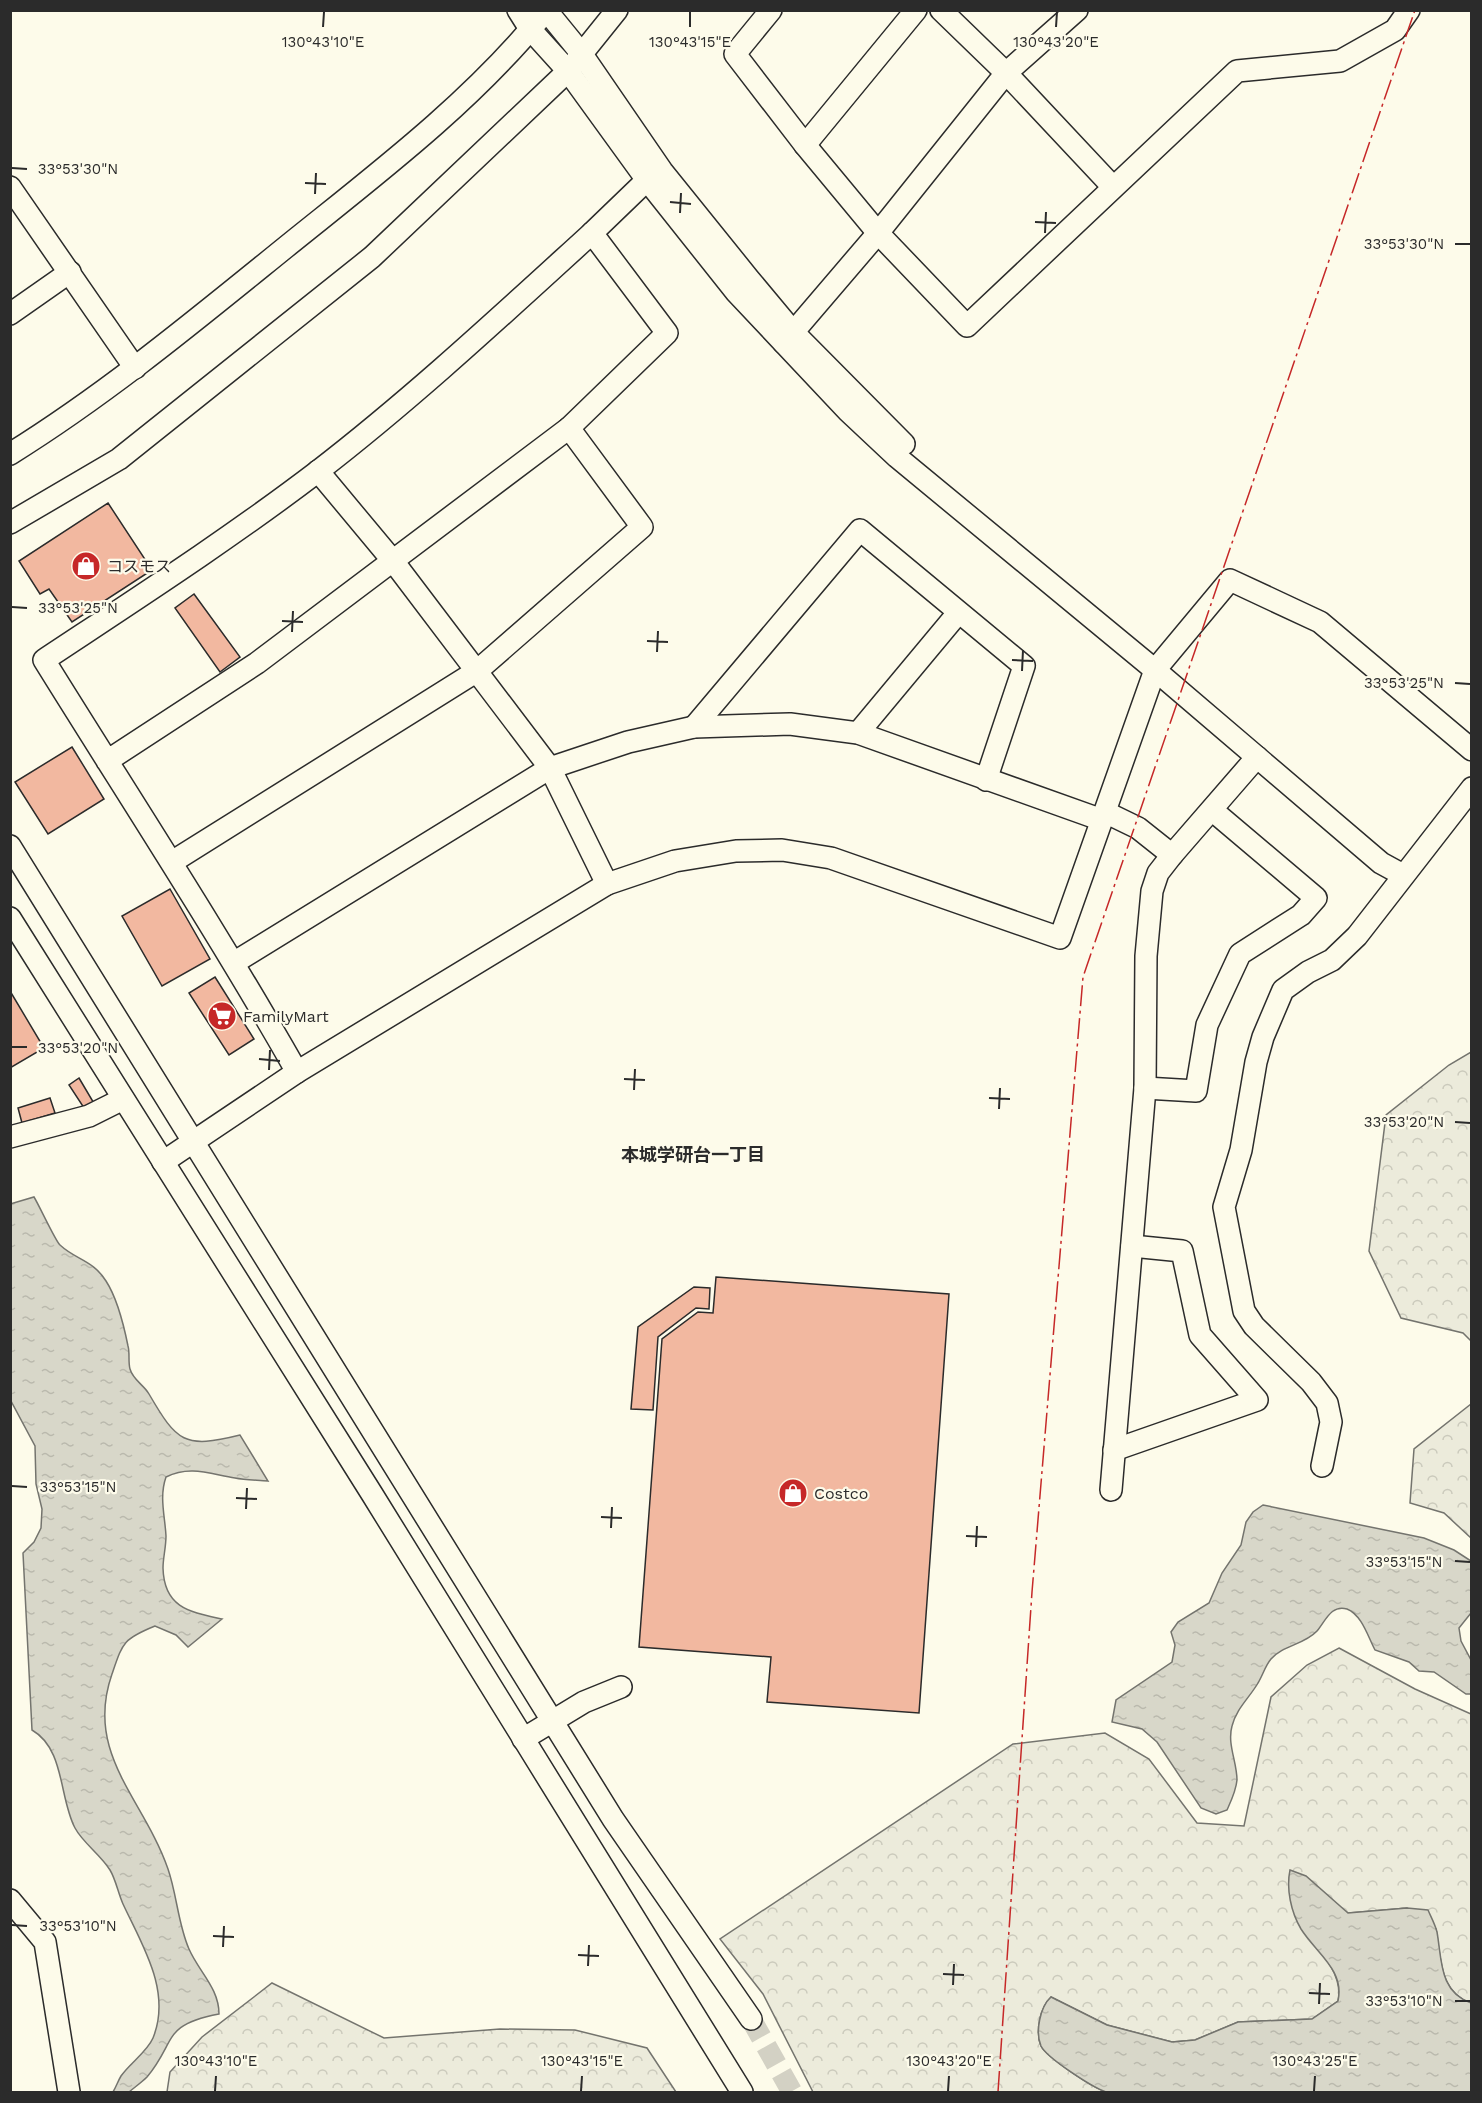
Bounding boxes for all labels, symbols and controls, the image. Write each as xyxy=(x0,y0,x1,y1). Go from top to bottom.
text: 130°43'10"E xyxy=(282,33,364,51)
text: 130°43'15"E xyxy=(649,33,731,51)
text: 130°43'20"E xyxy=(1013,33,1099,51)
text: 33°53'30"N xyxy=(38,160,118,178)
text: 33°53'30"N xyxy=(1364,235,1444,253)
shop icon: コスモス xyxy=(70,550,102,582)
place label: コスモス xyxy=(107,557,171,576)
text: 33°53'25"N xyxy=(38,599,118,617)
text: 33°53'25"N xyxy=(1364,674,1444,692)
supermarket icon: FamilyMart xyxy=(206,1000,238,1032)
place label: FamilyMart xyxy=(243,1007,329,1026)
text: 33°53'20"N xyxy=(38,1039,118,1057)
text: 33°53'20"N xyxy=(1364,1113,1444,1131)
district label: 本城学研台一丁目 xyxy=(621,1144,765,1165)
shop icon: Costco xyxy=(777,1477,809,1509)
text: 33°53'15"N xyxy=(39,1478,117,1496)
place label: Costco xyxy=(814,1484,868,1503)
text: 33°53'15"N xyxy=(1365,1553,1443,1571)
text: 33°53'10"N xyxy=(39,1917,117,1935)
text: 33°53'10"N xyxy=(1365,1992,1443,2010)
text: 130°43'10"E xyxy=(175,2052,257,2070)
text: 130°43'15"E xyxy=(541,2052,623,2070)
text: 130°43'20"E xyxy=(906,2052,992,2070)
text: 130°43'25"E xyxy=(1273,2052,1357,2070)

